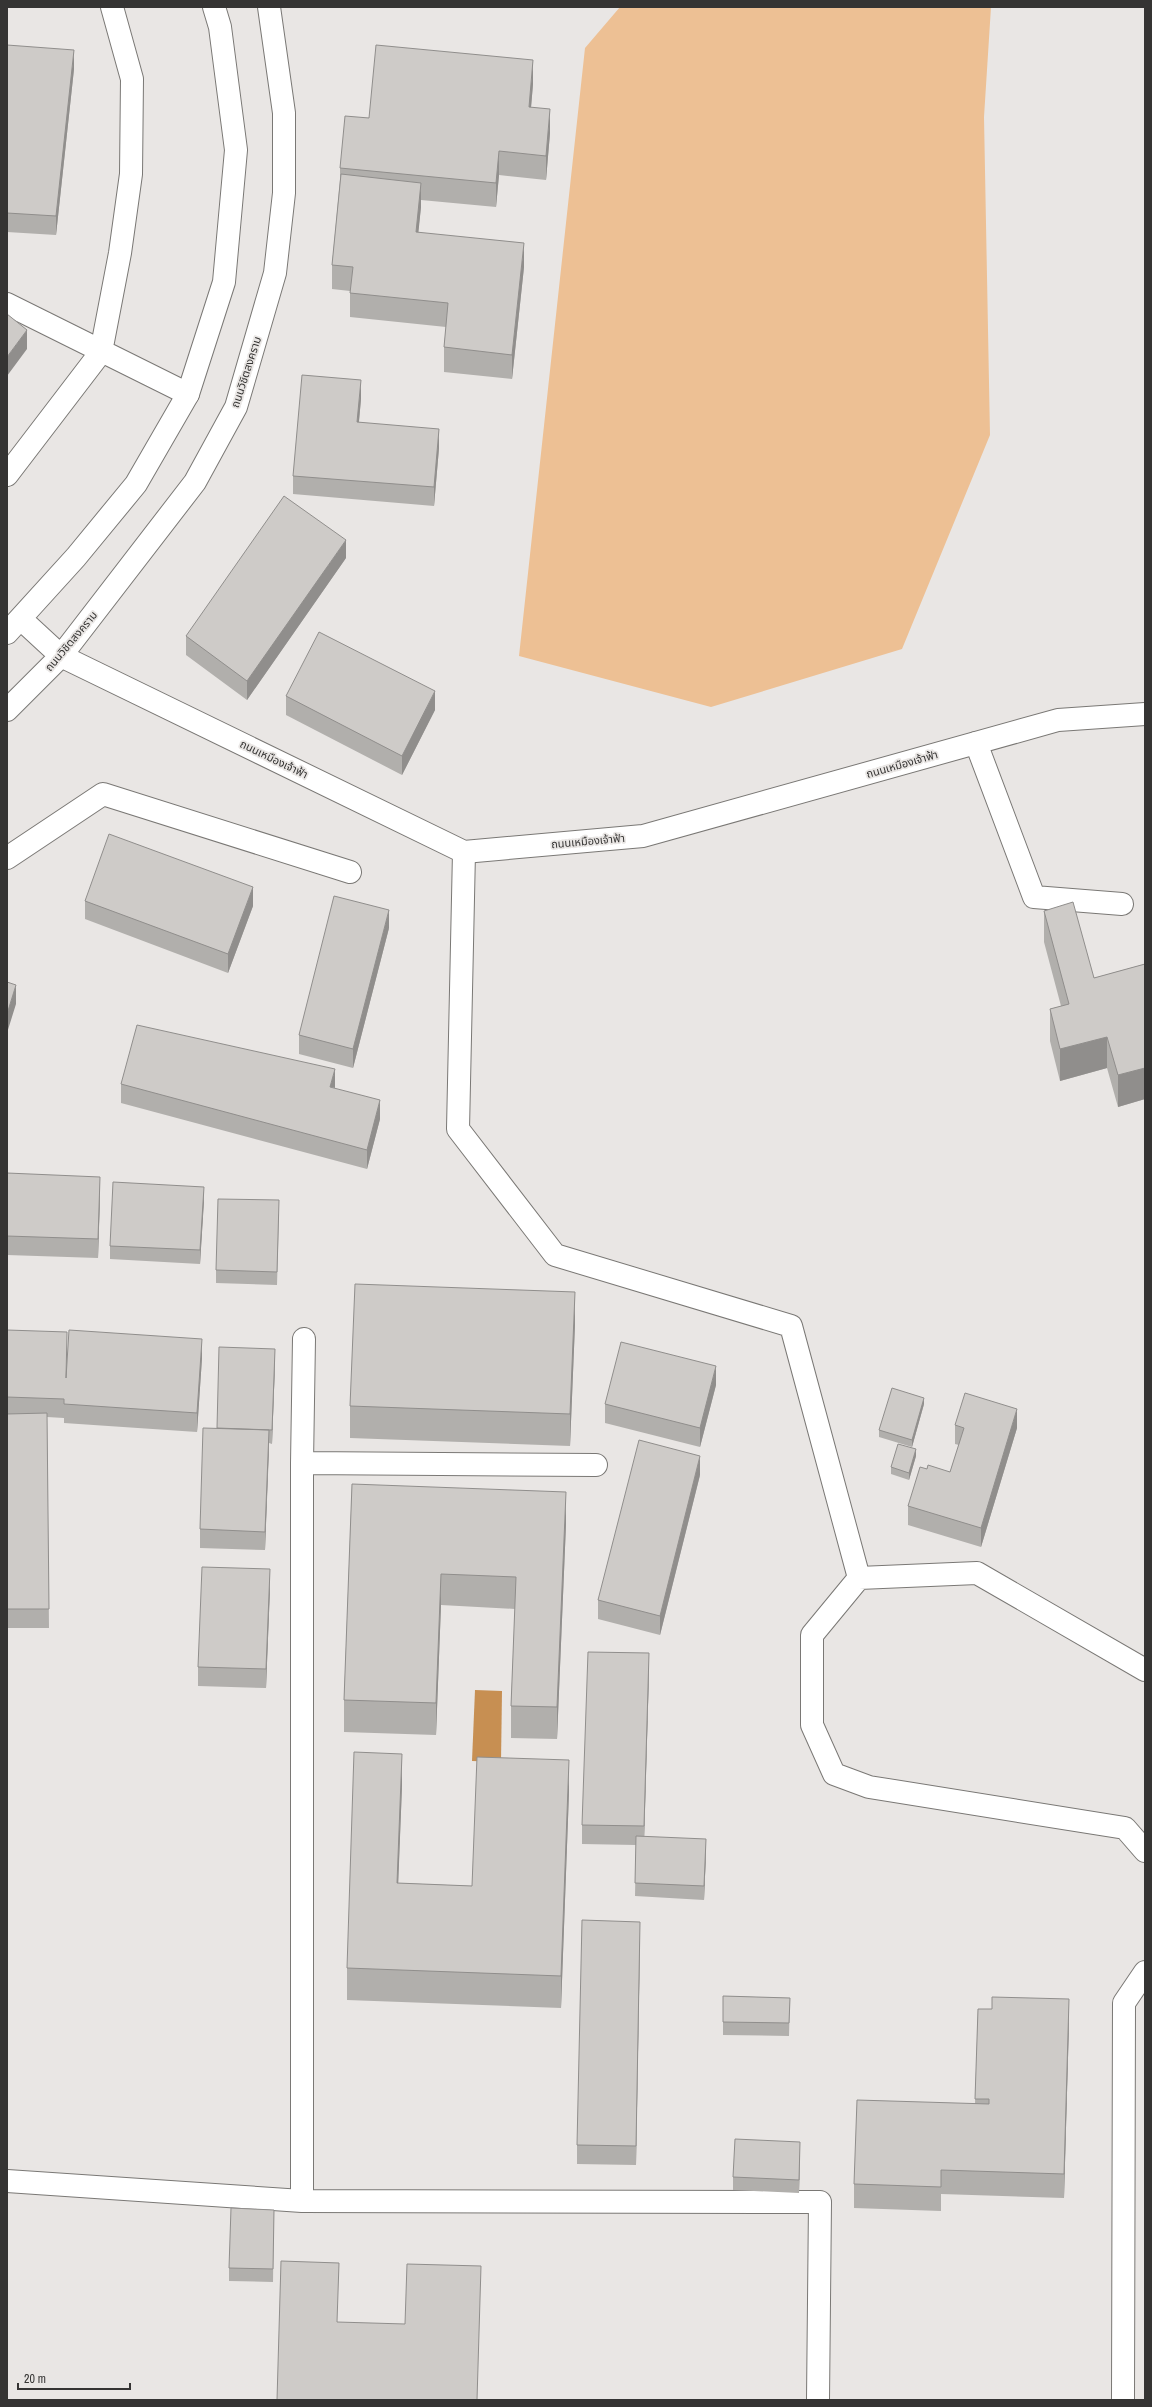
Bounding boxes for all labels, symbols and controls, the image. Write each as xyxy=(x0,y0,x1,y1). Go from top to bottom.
street label: ถนนวิชิตสงคราม xyxy=(228,335,264,409)
street label: ถนนวิชิตสงคราม xyxy=(42,608,100,674)
street label: ถนนเหมืองเจ้าฟ้า xyxy=(238,736,310,782)
street label: ถนนเหมืองเจ้าฟ้า xyxy=(865,747,939,781)
street label: ถนนเหมืองเจ้าฟ้า xyxy=(551,831,625,851)
scale bar xyxy=(18,2365,130,2391)
text: 20 m xyxy=(24,2371,46,2387)

